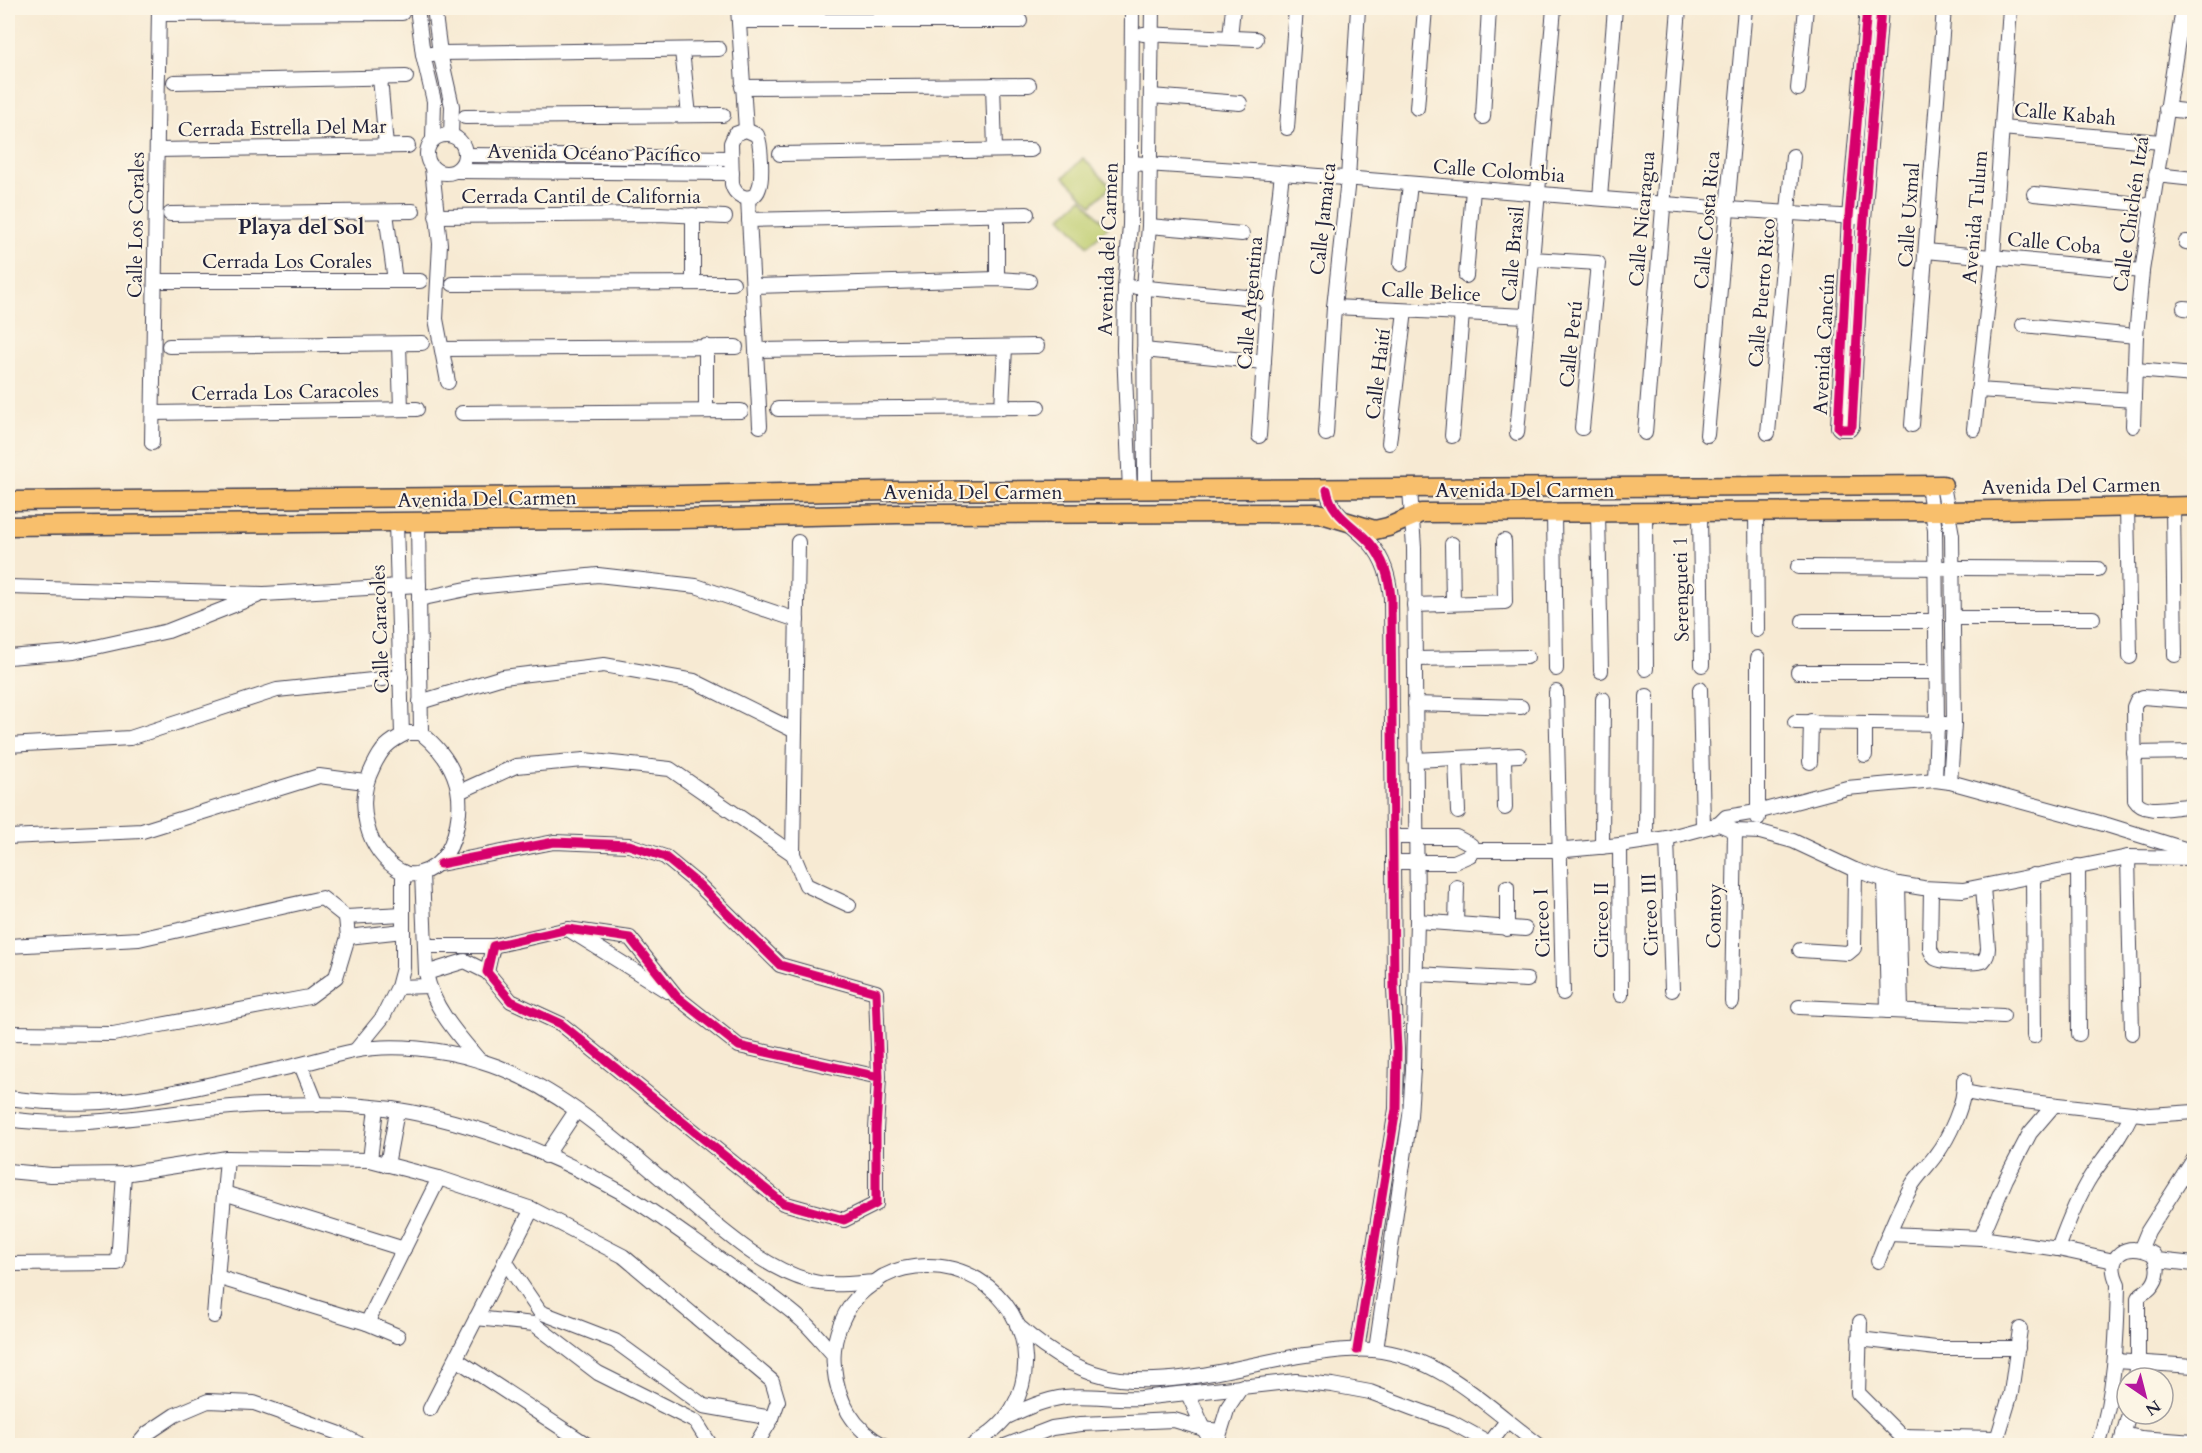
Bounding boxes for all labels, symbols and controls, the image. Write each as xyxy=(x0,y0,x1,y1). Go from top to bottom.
street label: Calle Kabah xyxy=(2013,96,2117,132)
street label: Cerrada Estrella Del Mar xyxy=(177,113,387,143)
street label: Calle Chichén Itzá xyxy=(2107,134,2155,294)
street label: Avenida Océano Pacífico xyxy=(487,138,701,168)
street label: Calle Costa Rica xyxy=(1687,149,1727,290)
street label: Avenida Tulum xyxy=(1956,149,1994,285)
street label: Calle Nicaragua xyxy=(1623,150,1661,288)
street label: Calle Los Corales xyxy=(121,152,151,298)
street label: Calle Colombia xyxy=(1432,153,1566,189)
street label: Avenida del Carmen xyxy=(1091,161,1125,336)
street label: Calle Jamaica xyxy=(1304,161,1342,277)
street label: Calle Uxmal xyxy=(1892,161,1926,269)
street label: Cerrada Cantil de California xyxy=(461,183,701,210)
street label: Calle Brasil xyxy=(1495,205,1531,303)
district label: Playa del Sol xyxy=(238,212,365,242)
street label: Calle Puerto Rico xyxy=(1742,217,1782,369)
street label: Calle Coba xyxy=(2006,225,2102,261)
street label: Calle Argentina xyxy=(1231,235,1269,371)
street label: Cerrada Los Corales xyxy=(202,248,372,275)
street label: Avenida Cancún xyxy=(1807,272,1841,416)
street label: Calle Belice xyxy=(1380,276,1482,308)
street label: Calle Perú xyxy=(1553,299,1589,389)
street label: Calle Haití xyxy=(1359,327,1397,421)
street label: Cerrada Los Caracoles xyxy=(191,377,379,407)
street label: Avenida Del Carmen xyxy=(1981,471,2162,501)
street label: Avenida Del Carmen xyxy=(1435,477,1615,504)
street label: Avenida Del Carmen xyxy=(883,479,1063,506)
street label: Avenida Del Carmen xyxy=(397,484,578,514)
street label: Serengueti 1 xyxy=(1667,536,1695,642)
street label: Calle Caracoles xyxy=(364,564,396,694)
street label: Circeo III xyxy=(1635,873,1665,957)
street label: Circeo II xyxy=(1588,882,1615,958)
street label: Contoy xyxy=(1700,883,1728,949)
street label: Circeo I xyxy=(1527,888,1557,958)
north arrow xyxy=(2115,1366,2175,1426)
text: N xyxy=(2141,1394,2165,1421)

